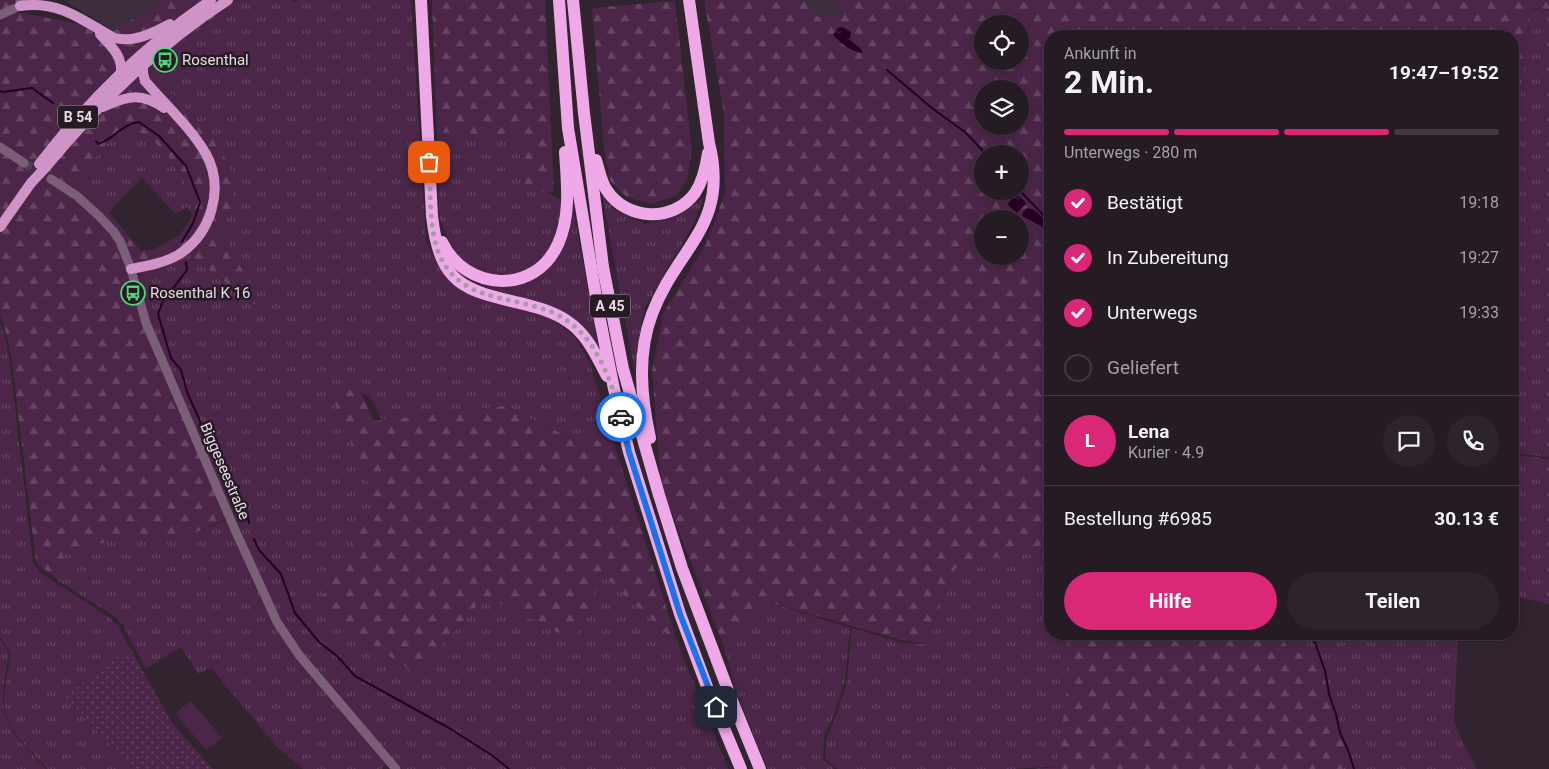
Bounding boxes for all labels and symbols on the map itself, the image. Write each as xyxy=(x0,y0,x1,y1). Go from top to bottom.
bus stop icon: Rosenthal xyxy=(152,47,178,73)
place label: Rosenthal xyxy=(182,51,249,69)
road number: B 54 xyxy=(58,105,98,128)
pin xyxy=(408,141,450,183)
bus stop icon: Rosenthal K 16 xyxy=(120,280,146,306)
place label: Rosenthal K 16 xyxy=(150,284,250,302)
road number: A 45 xyxy=(590,294,630,318)
courier xyxy=(596,392,646,442)
street label: Biggeseestraße xyxy=(196,420,254,522)
pin xyxy=(695,686,737,728)

